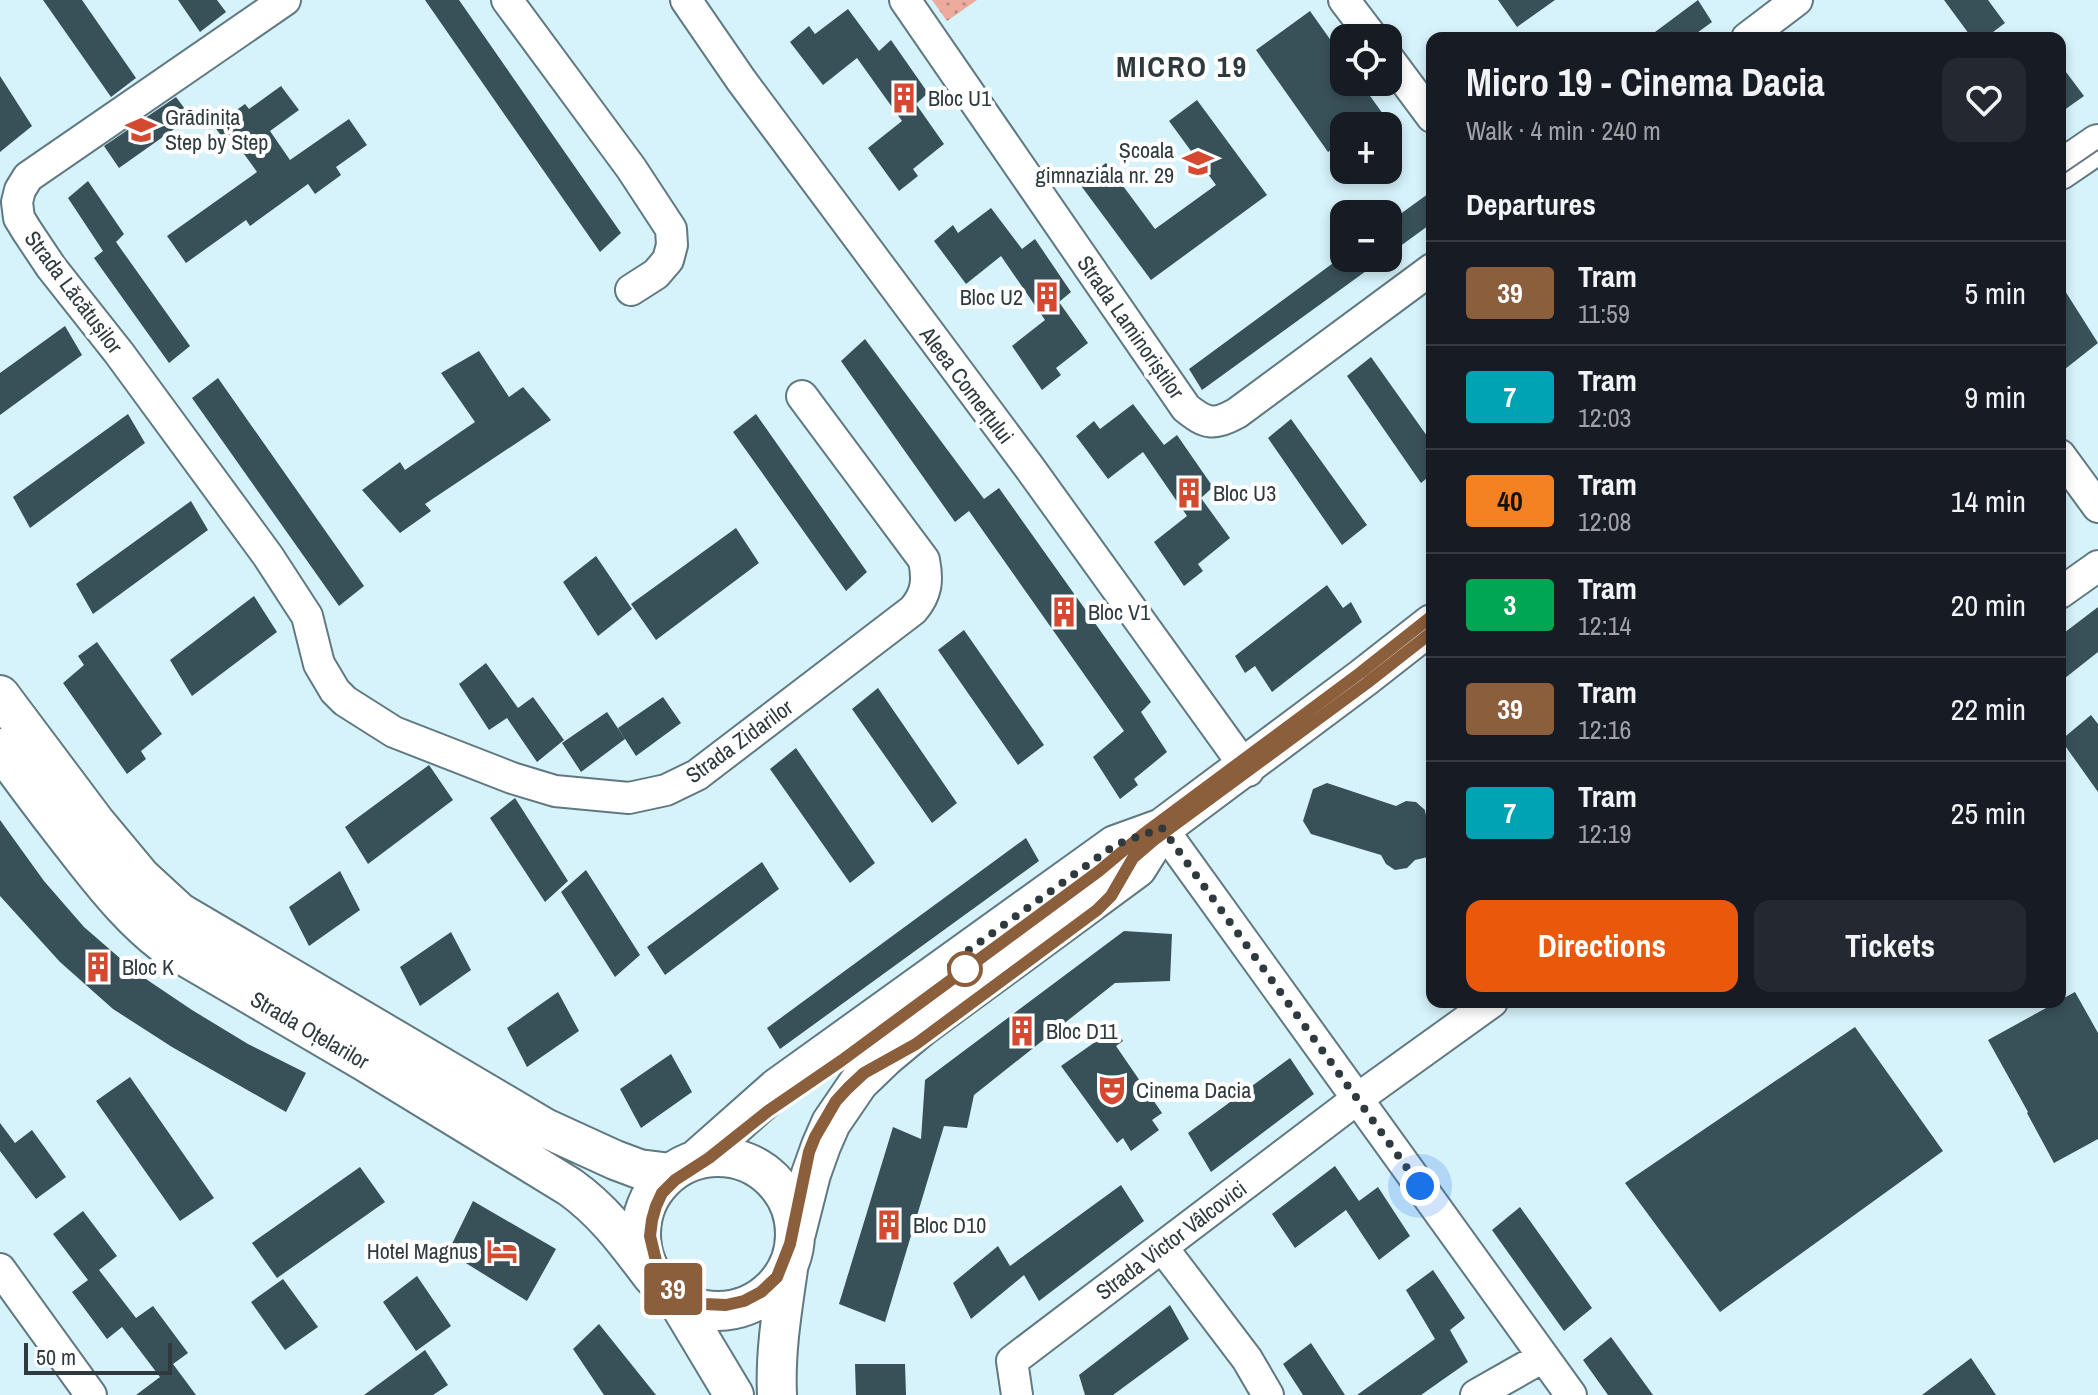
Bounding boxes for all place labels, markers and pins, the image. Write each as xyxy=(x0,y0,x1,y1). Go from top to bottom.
building icon: Bloc U1 xyxy=(887,81,921,115)
place label: Bloc U1 xyxy=(928,83,991,113)
place label: Grădinița Step by Step xyxy=(165,102,268,157)
school or university icon: Grădinița Step by Step xyxy=(124,113,158,147)
place label: Școala gimnaziala nr. 29 xyxy=(1036,135,1174,190)
school or university icon: Școala gimnaziala nr. 29 xyxy=(1181,146,1215,180)
building icon: Bloc U2 xyxy=(1030,280,1064,314)
place label: Bloc U2 xyxy=(960,282,1023,312)
building icon: Bloc U3 xyxy=(1172,476,1206,510)
place label: Bloc U3 xyxy=(1213,478,1276,508)
building icon: Bloc V1 xyxy=(1047,595,1081,629)
place label: Bloc V1 xyxy=(1088,597,1150,627)
building icon: Bloc K xyxy=(81,950,115,984)
place label: Bloc K xyxy=(122,952,174,982)
unlabelled marker xyxy=(948,952,982,986)
building icon: Bloc D11 xyxy=(1005,1014,1039,1048)
place label: Bloc D11 xyxy=(1046,1016,1118,1046)
theatre icon: Cinema Dacia xyxy=(1095,1073,1129,1107)
place label: Cinema Dacia xyxy=(1136,1075,1251,1105)
building icon: Bloc D10 xyxy=(872,1208,906,1242)
place label: Bloc D10 xyxy=(913,1210,986,1240)
hotel icon: Hotel Magnus xyxy=(485,1234,519,1268)
place label: Hotel Magnus xyxy=(367,1236,478,1266)

